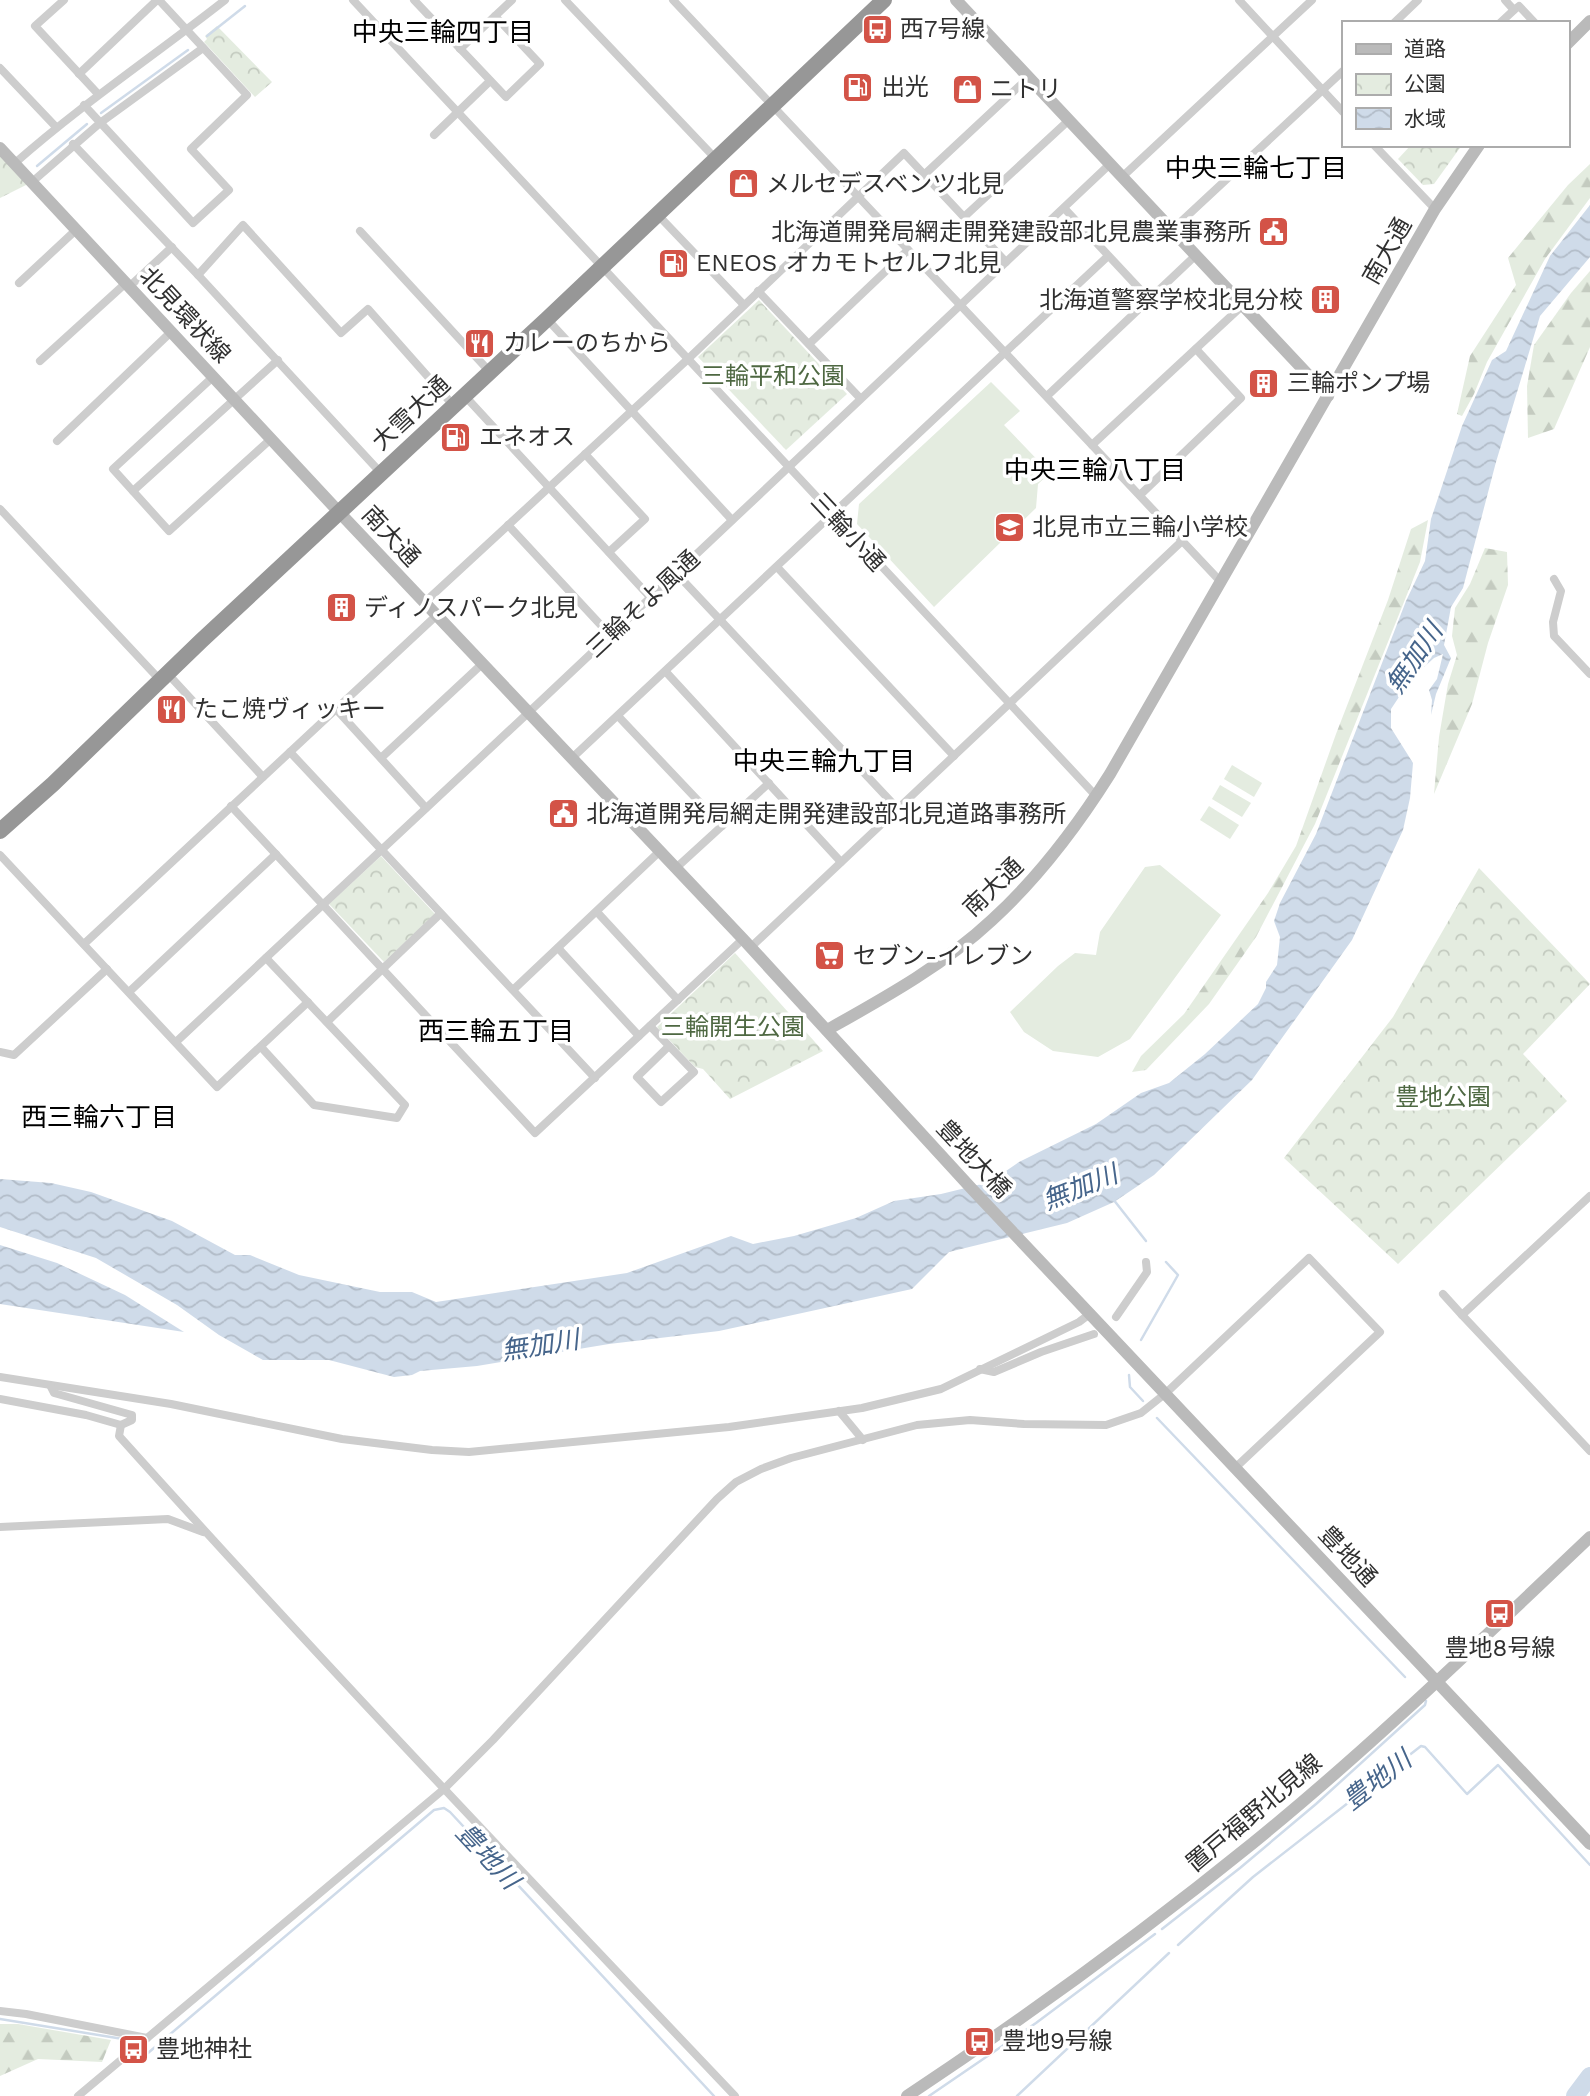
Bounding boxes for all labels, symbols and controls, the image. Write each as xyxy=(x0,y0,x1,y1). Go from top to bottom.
bus stop icon: 西7号線 xyxy=(860,12,894,46)
place label: 西7号線 xyxy=(900,15,985,43)
district label: 中央三輪四丁目 xyxy=(352,17,534,47)
legend xyxy=(1342,21,1569,147)
text: 道路 xyxy=(1404,36,1446,61)
fuel station icon: 出光 xyxy=(841,70,875,104)
text: 公園 xyxy=(1404,71,1446,96)
shop icon: ニトリ xyxy=(950,72,984,106)
place label: 出光 xyxy=(881,73,929,101)
place label: ニトリ xyxy=(990,75,1062,103)
text: 水域 xyxy=(1404,106,1446,131)
district label: 中央三輪七丁目 xyxy=(1165,153,1347,183)
shop icon: メルセデスベンツ北見 xyxy=(726,167,760,201)
place label: メルセデスベンツ北見 xyxy=(766,170,1004,198)
street label: 南大通 xyxy=(1357,213,1417,289)
public building icon: 北海道開発局網走開発建設部北見農業事務所 xyxy=(1257,215,1291,249)
place label: 北海道開発局網走開発建設部北見農業事務所 xyxy=(771,218,1251,246)
fuel station icon: ENEOS オカモトセルフ北見 xyxy=(656,246,690,280)
place label: ENEOS オカモトセルフ北見 xyxy=(696,249,1001,277)
street label: 北見環状線 xyxy=(134,262,236,368)
building icon: 北海道警察学校北見分校 xyxy=(1309,283,1343,317)
place label: 北海道警察学校北見分校 xyxy=(1039,286,1303,314)
restaurant icon: カレーのちから xyxy=(463,326,497,360)
place label: カレーのちから xyxy=(503,329,671,357)
park label: 三輪平和公園 xyxy=(701,362,845,390)
building icon: 三輪ポンプ場 xyxy=(1247,366,1281,400)
place label: 三輪ポンプ場 xyxy=(1287,369,1430,397)
street label: 大雪大通 xyxy=(366,370,456,456)
fuel station icon: エネオス xyxy=(439,420,473,454)
place label: エネオス xyxy=(479,423,575,451)
district label: 中央三輪八丁目 xyxy=(1004,455,1186,485)
street label: 三輪小通 xyxy=(805,487,891,577)
street label: 南大通 xyxy=(356,500,426,572)
school or university icon: 北見市立三輪小学校 xyxy=(992,510,1026,544)
place label: 北見市立三輪小学校 xyxy=(1032,513,1248,541)
street label: 三輪そよ風通 xyxy=(581,545,705,663)
building icon: ディノスパーク北見 xyxy=(324,591,358,625)
place label: ディノスパーク北見 xyxy=(364,594,578,622)
water label: 無加川 xyxy=(1380,615,1450,699)
restaurant icon: たこ焼ヴィッキー xyxy=(154,692,188,726)
place label: たこ焼ヴィッキー xyxy=(194,695,386,723)
district label: 中央三輪九丁目 xyxy=(733,746,915,776)
public building icon: 北海道開発局網走開発建設部北見道路事務所 xyxy=(546,797,580,831)
place label: 北海道開発局網走開発建設部北見道路事務所 xyxy=(586,800,1066,828)
street label: 南大通 xyxy=(957,852,1029,922)
supermarket icon: セブン-イレブン xyxy=(813,939,847,973)
place label: セブン-イレブン xyxy=(853,942,1033,970)
park label: 三輪開生公園 xyxy=(661,1013,805,1041)
district label: 西三輪五丁目 xyxy=(418,1016,574,1046)
park label: 豊地公園 xyxy=(1395,1083,1491,1111)
district label: 西三輪六丁目 xyxy=(21,1102,177,1132)
street label: 豊地大橋 xyxy=(931,1114,1017,1204)
water label: 無加川 xyxy=(1038,1157,1125,1216)
water label: 無加川 xyxy=(499,1324,584,1366)
street label: 豊地通 xyxy=(1313,1520,1383,1592)
bus stop icon: 豊地8号線 xyxy=(1483,1597,1517,1631)
place label: 豊地8号線 xyxy=(1445,1634,1555,1662)
water label: 豊地川 xyxy=(1337,1742,1419,1816)
street label: 置戸福野北見線 xyxy=(1181,1748,1327,1878)
water label: 豊地川 xyxy=(450,1817,528,1897)
bus stop icon: 豊地9号線 xyxy=(962,2024,996,2058)
place label: 豊地9号線 xyxy=(1002,2027,1113,2055)
bus stop icon: 豊地神社 xyxy=(116,2032,150,2066)
place label: 豊地神社 xyxy=(156,2035,252,2063)

